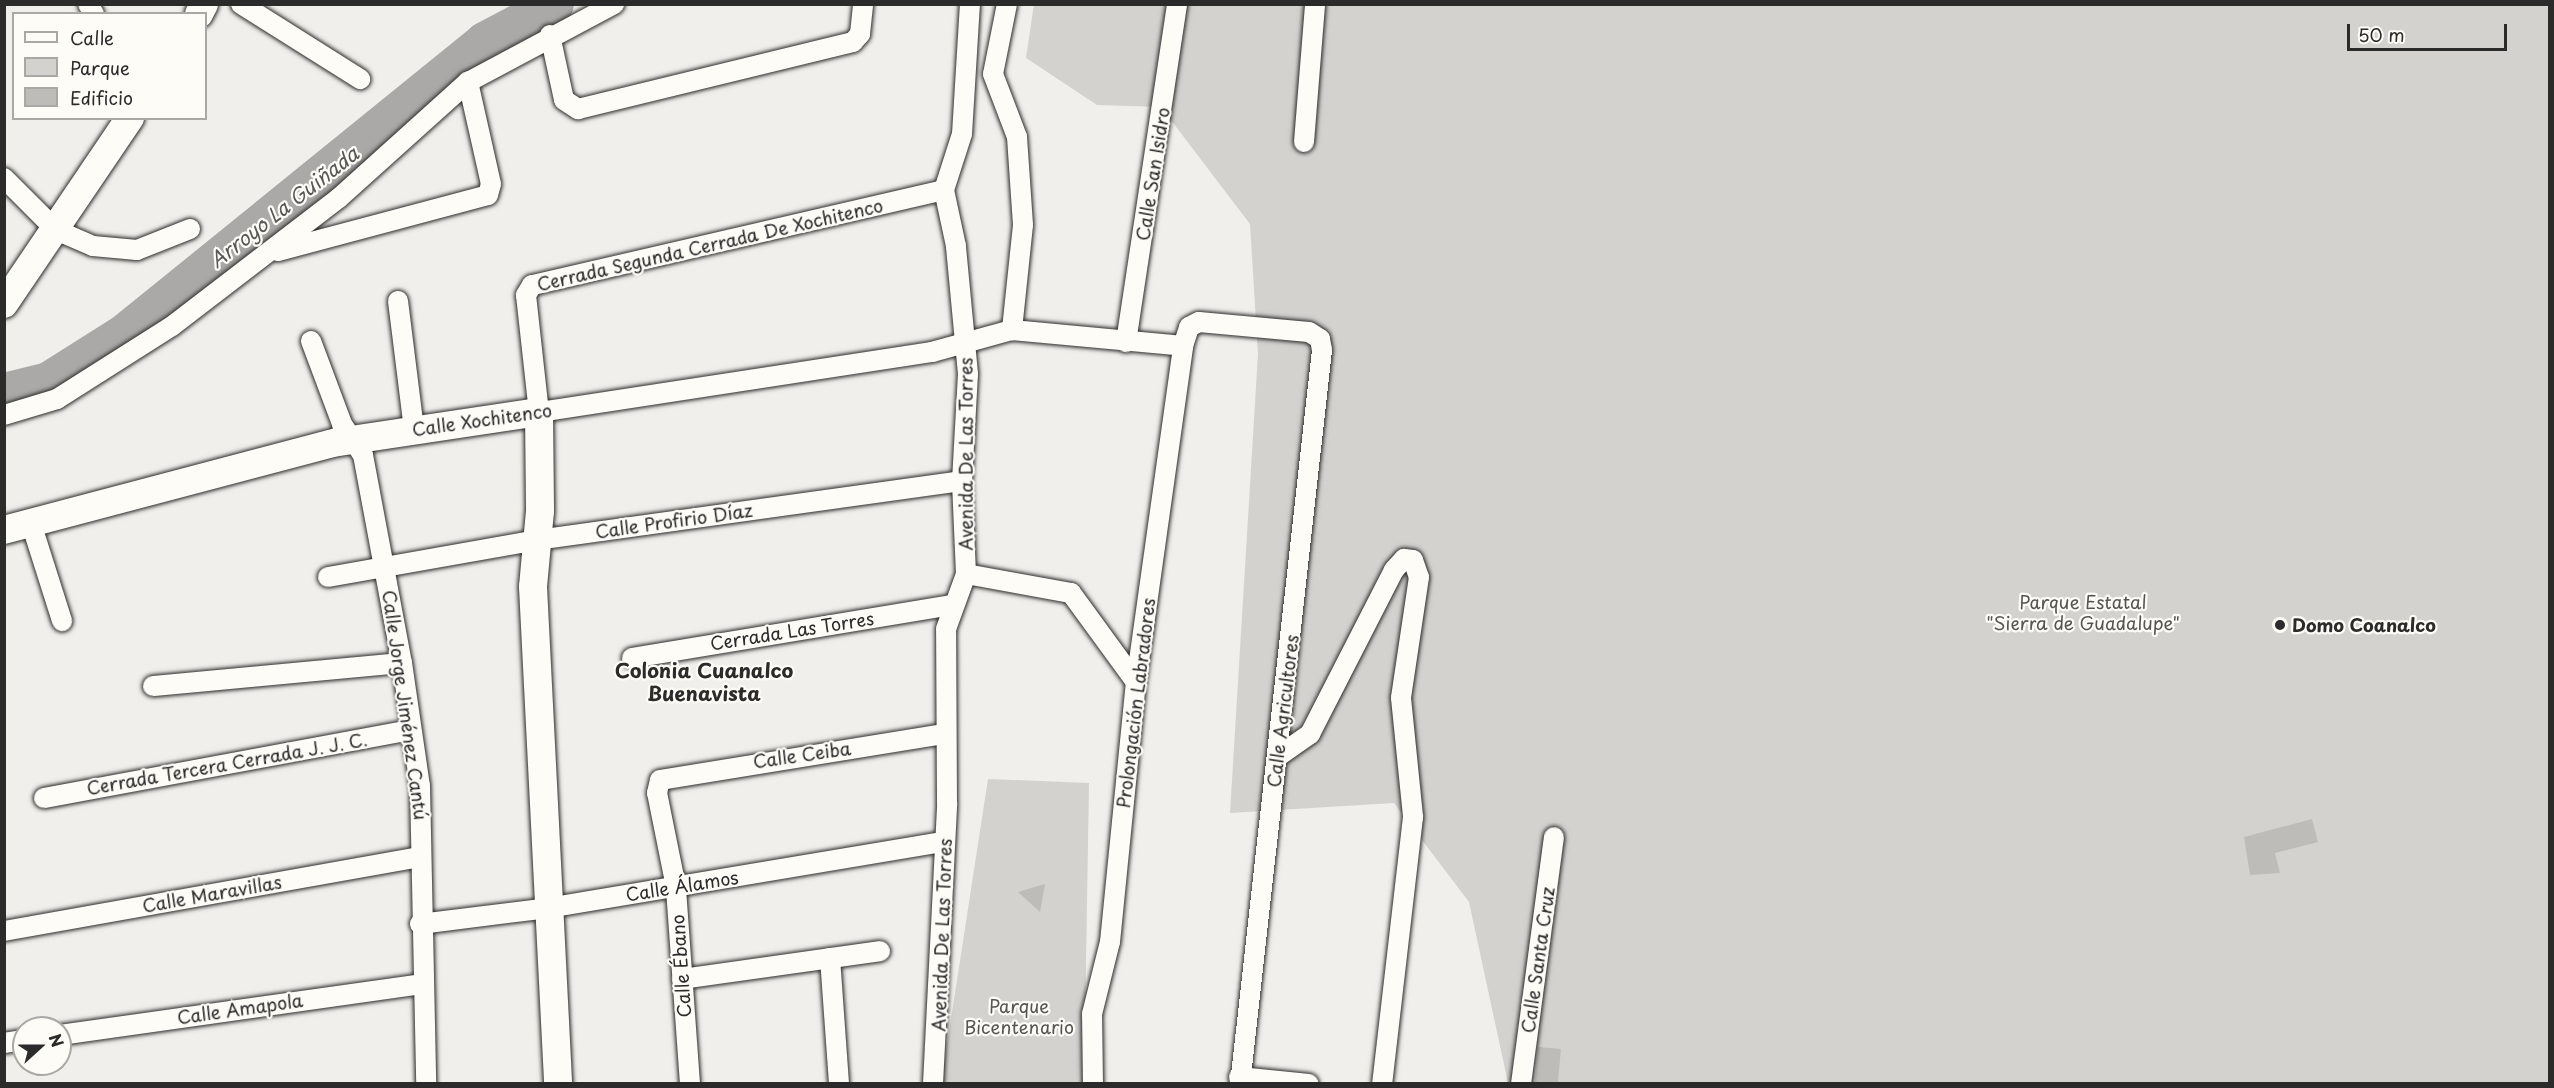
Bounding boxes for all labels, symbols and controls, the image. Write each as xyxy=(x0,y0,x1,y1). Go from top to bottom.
legend xyxy=(12,12,207,120)
scale bar xyxy=(2350,12,2510,50)
text: 50 m xyxy=(2358,21,2405,48)
text: Calle xyxy=(70,24,114,51)
text: Parque xyxy=(70,54,130,81)
text: Edificio xyxy=(70,84,133,111)
street label: Calle San Isidro xyxy=(1132,106,1174,242)
water label: Arroyo La Guiñada xyxy=(203,140,365,274)
street label: Cerrada Segunda Cerrada De Xochitenco xyxy=(534,194,886,296)
street label: Avenida De Las Torres xyxy=(955,357,977,551)
street label: Calle Xochitenco xyxy=(410,399,554,441)
street label: Calle Profirio Díaz xyxy=(594,499,754,543)
street label: Calle Jorge Jiménez Cantú xyxy=(378,588,432,822)
park label: Parque Estatal "Sierra de Guadalupe" xyxy=(1986,592,2180,634)
street label: Prolongación Labradores xyxy=(1112,597,1160,809)
street label: Cerrada Las Torres xyxy=(708,607,876,655)
place label: Domo Coanalco xyxy=(2292,614,2436,636)
marker: Domo Coanalco xyxy=(2273,618,2287,632)
street label: Calle Agricultores xyxy=(1263,633,1303,789)
district label: Colonia Cuanalco Buenavista xyxy=(614,658,794,705)
street label: Cerrada Tercera Cerrada J. J. C. xyxy=(83,728,371,800)
street label: Calle Ceiba xyxy=(751,737,853,773)
street label: Avenida De Las Torres xyxy=(928,838,956,1032)
street label: Calle Álamos xyxy=(624,866,740,906)
street label: Calle Maravillas xyxy=(142,871,282,917)
street label: Calle Santa Cruz xyxy=(1517,885,1559,1035)
street label: Calle Ébano xyxy=(667,914,695,1018)
street label: Calle Amapola xyxy=(175,989,305,1029)
park label: Parque Bicentenario xyxy=(964,996,1074,1038)
north arrow xyxy=(12,1016,72,1076)
text: N xyxy=(43,1030,70,1050)

